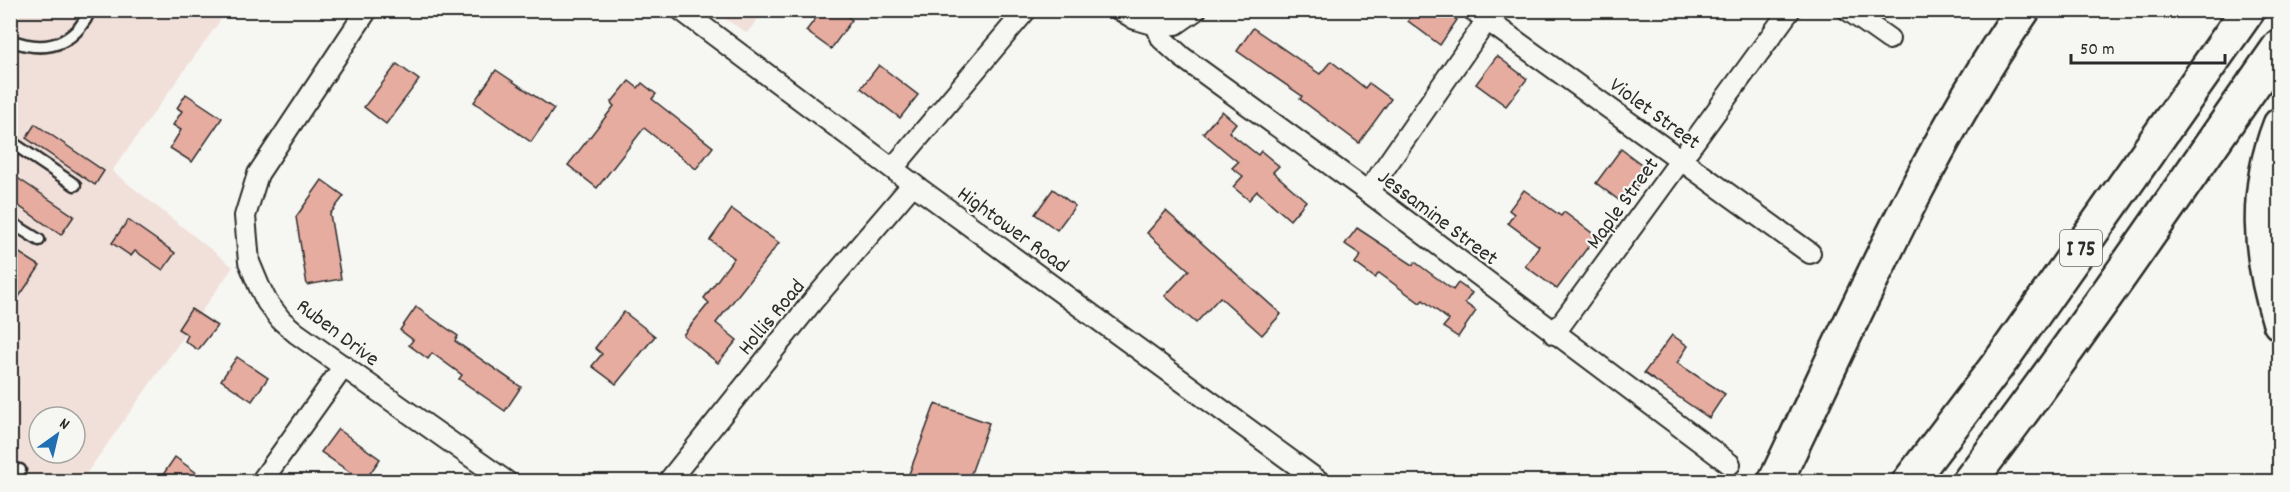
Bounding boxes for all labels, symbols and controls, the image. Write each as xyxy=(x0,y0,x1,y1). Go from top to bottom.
scale bar xyxy=(2071,27,2226,65)
text: 50 m xyxy=(2080,38,2115,63)
street label: Violet Street xyxy=(1602,71,1706,159)
street label: Maple Street xyxy=(1580,152,1668,256)
street label: Jessamine Street xyxy=(1370,163,1504,275)
street label: Hightower Road xyxy=(950,180,1074,282)
road number: I 75 xyxy=(2060,230,2102,266)
street label: Hollis Road xyxy=(732,273,814,363)
street label: Ruben Drive xyxy=(289,292,385,375)
north arrow xyxy=(27,405,87,465)
text: N xyxy=(54,413,74,436)

